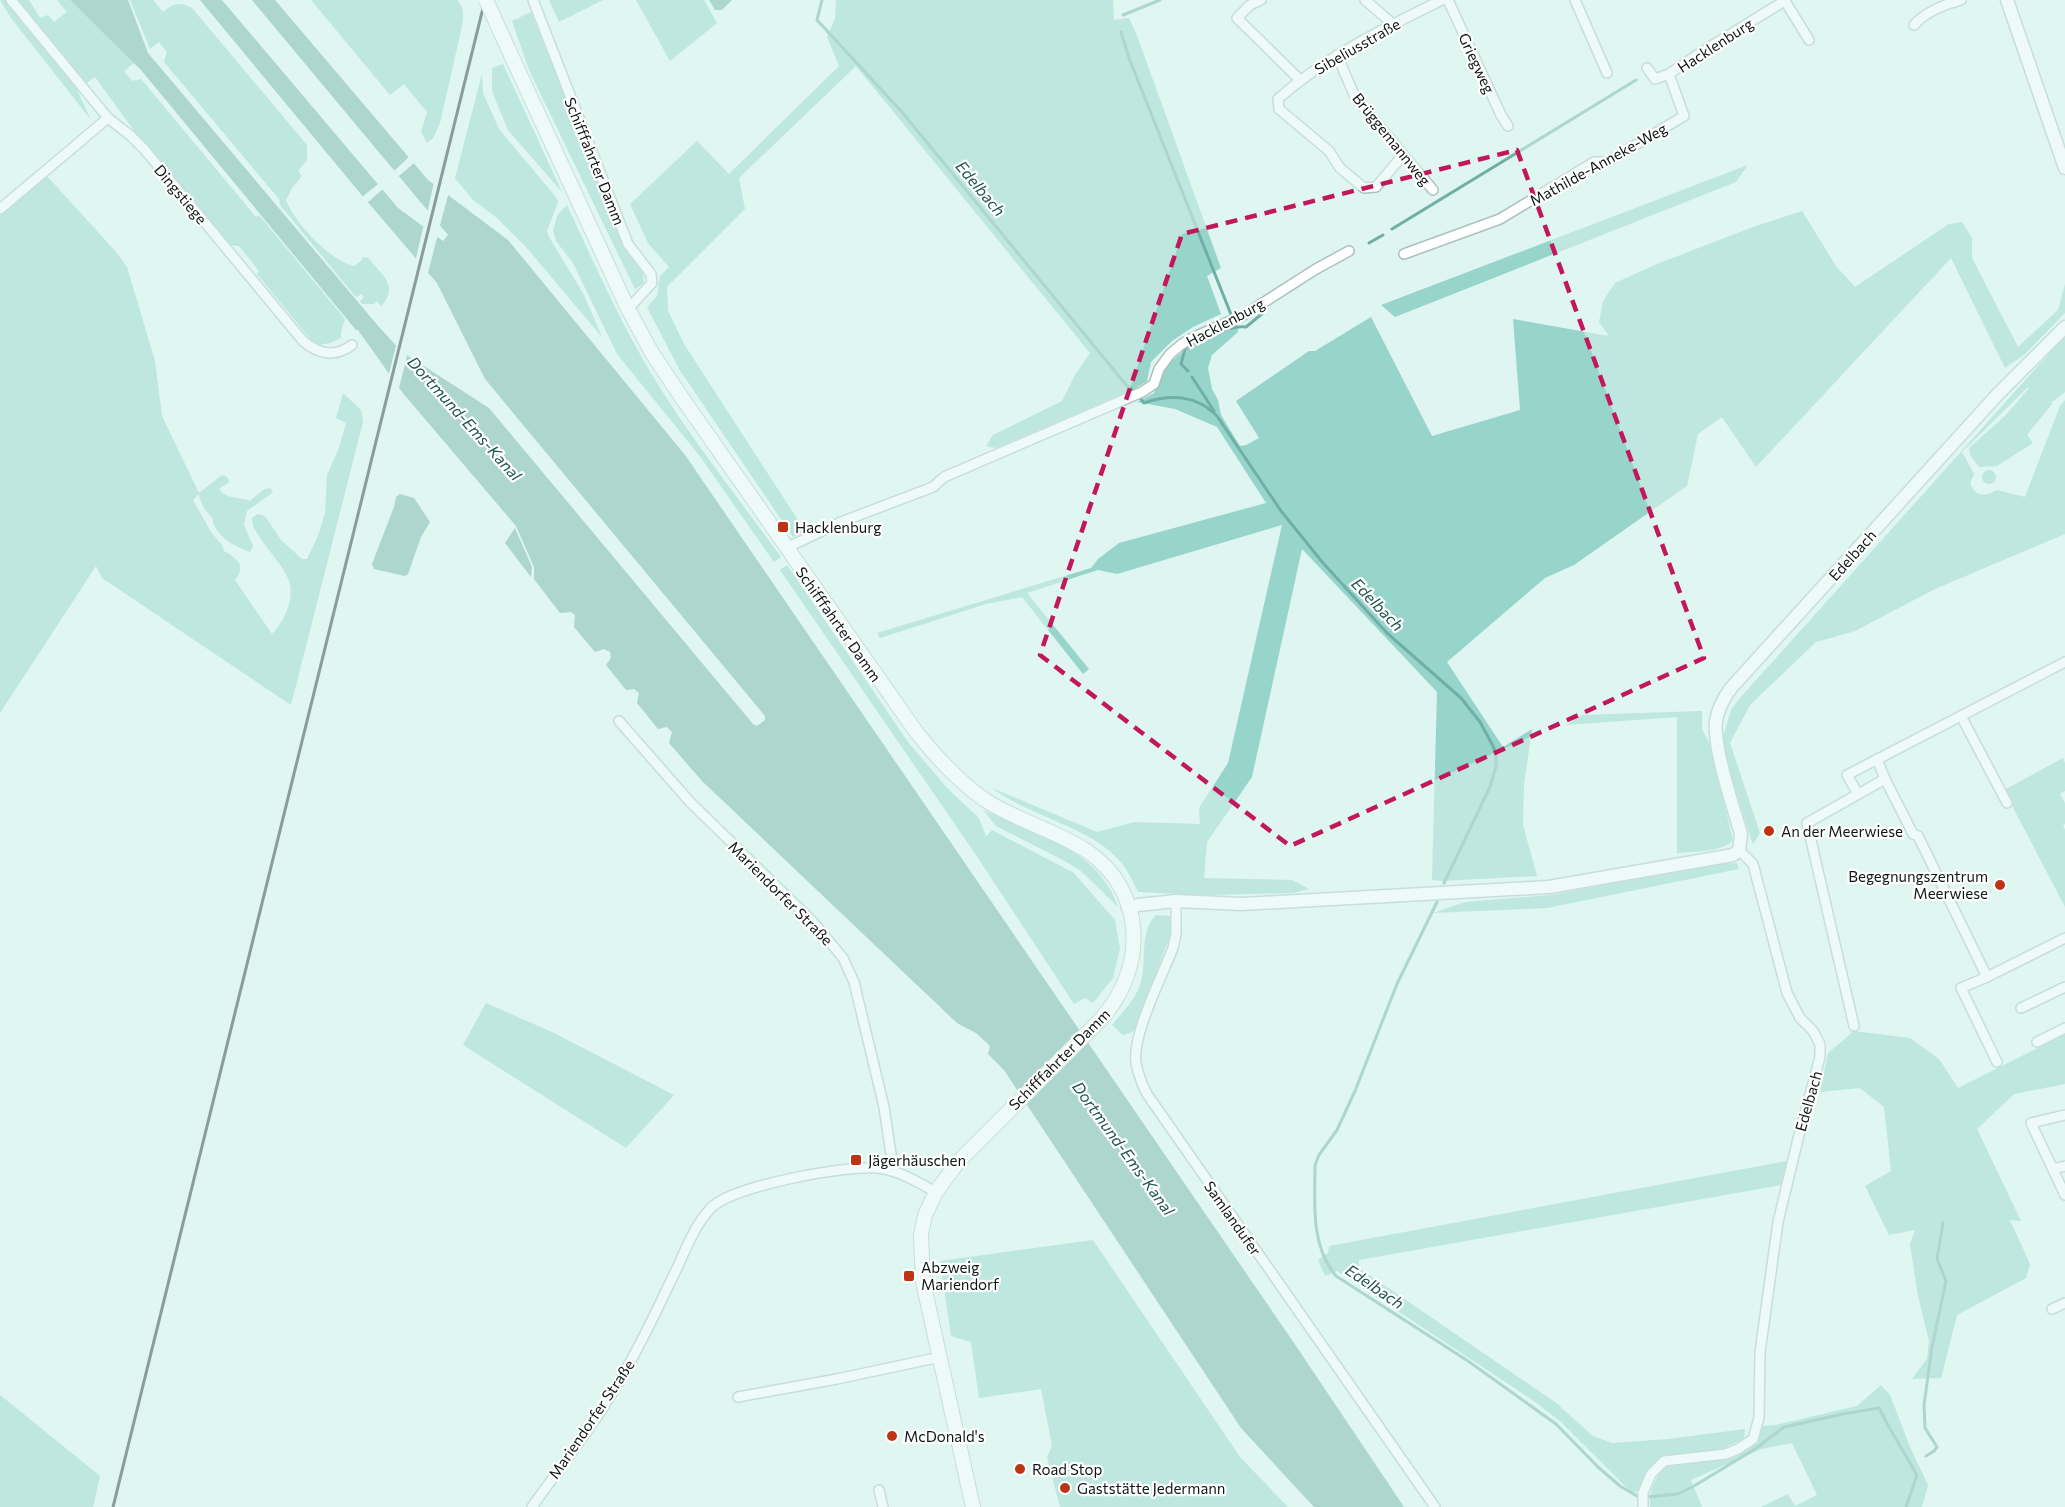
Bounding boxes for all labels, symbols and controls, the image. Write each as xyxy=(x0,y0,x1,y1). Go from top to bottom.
street label: Sibeliusstraße xyxy=(1311,14,1403,78)
street label: Hacklenburg xyxy=(1674,14,1756,76)
street label: Griegweg xyxy=(1455,30,1499,96)
street label: Brüggemannweg xyxy=(1349,89,1435,189)
street label: Schifffahrter Damm xyxy=(561,95,629,227)
street label: Mathilde-Anneke-Weg xyxy=(1526,119,1670,209)
water label: Edelbach xyxy=(952,157,1010,219)
street label: Dingstiege xyxy=(151,161,211,228)
street label: Hacklenburg xyxy=(1183,294,1267,350)
water label: Dortmund-Ems-Kanal xyxy=(404,352,526,485)
place label: Hacklenburg xyxy=(795,518,881,536)
marker: Hacklenburg xyxy=(776,520,790,534)
street label: Edelbach xyxy=(1825,526,1879,584)
street label: Schifffahrter Damm xyxy=(793,563,885,685)
water label: Edelbach xyxy=(1348,574,1408,634)
place label: An der Meerwiese xyxy=(1781,822,1903,840)
marker: An der Meerwiese xyxy=(1762,824,1776,838)
street label: Mariendorfer Straße xyxy=(725,837,837,949)
place label: Begegnungszentrum Meerwiese xyxy=(1848,867,1988,902)
marker: Begegnungszentrum Meerwiese xyxy=(1993,878,2007,892)
street label: Schifffahrter Damm xyxy=(1005,1005,1113,1113)
street label: Edelbach xyxy=(1791,1069,1825,1133)
water label: Dortmund-Ems-Kanal xyxy=(1069,1077,1179,1219)
place label: Jägerhäuschen xyxy=(868,1151,966,1169)
marker: Jägerhäuschen xyxy=(849,1153,863,1167)
street label: Samlandufer xyxy=(1201,1177,1265,1259)
place label: Abzweig Mariendorf xyxy=(921,1258,999,1293)
water label: Edelbach xyxy=(1342,1260,1408,1312)
marker: Abzweig Mariendorf xyxy=(902,1269,916,1283)
street label: Mariendorfer Straße xyxy=(544,1356,638,1482)
place label: McDonald's xyxy=(904,1427,985,1445)
marker: McDonald's xyxy=(885,1429,899,1443)
place label: Road Stop xyxy=(1032,1460,1103,1478)
marker: Road Stop xyxy=(1013,1462,1027,1476)
place label: Gaststätte Jedermann xyxy=(1077,1479,1225,1497)
marker: Gaststätte Jedermann xyxy=(1058,1481,1072,1495)

